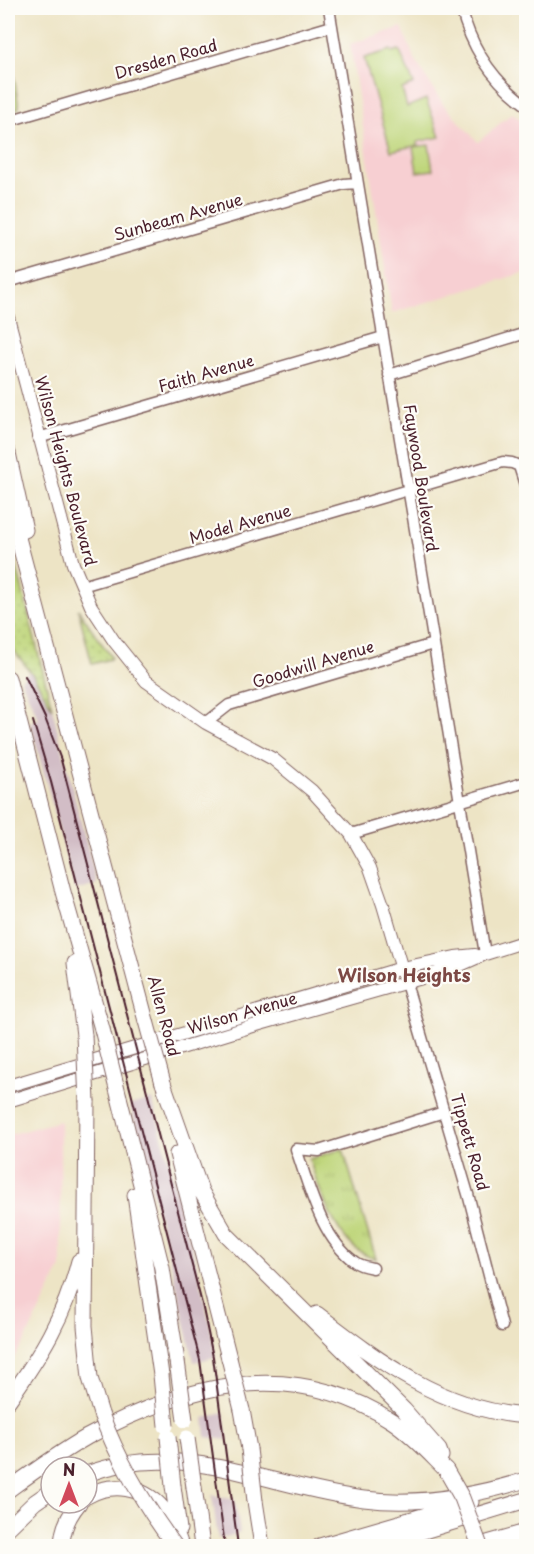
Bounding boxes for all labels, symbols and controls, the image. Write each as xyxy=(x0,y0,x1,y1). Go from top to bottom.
street label: Dresden Road xyxy=(112,32,220,84)
street label: Sunbeam Avenue xyxy=(111,186,245,246)
street label: Faith Avenue xyxy=(155,347,256,397)
street label: Wilson Heights Boulevard xyxy=(30,373,104,569)
street label: Faywood Boulevard xyxy=(398,402,446,554)
street label: Model Avenue xyxy=(186,497,294,549)
street label: Goodwill Avenue xyxy=(249,633,376,693)
district label: Wilson Heights xyxy=(338,961,471,988)
street label: Allen Road xyxy=(143,972,187,1059)
street label: Wilson Avenue xyxy=(184,985,300,1039)
street label: Tippett Road xyxy=(446,1090,496,1193)
north arrow xyxy=(39,1455,99,1515)
text: N xyxy=(63,1457,75,1481)

